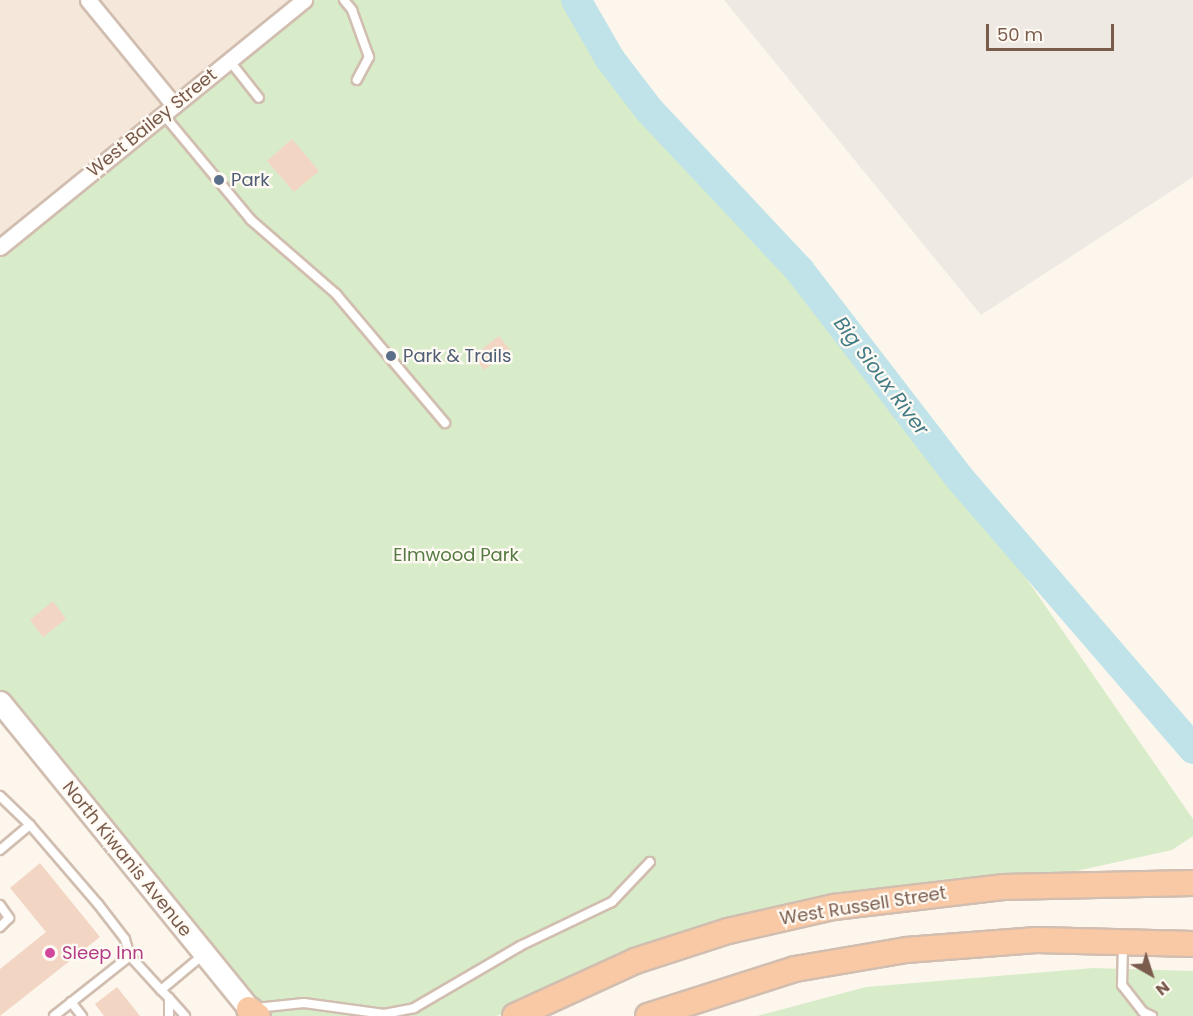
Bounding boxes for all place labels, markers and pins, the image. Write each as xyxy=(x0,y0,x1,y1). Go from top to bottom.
place label: Park xyxy=(231,169,270,191)
marker: Park xyxy=(212,173,226,187)
place label: Park & Trails xyxy=(403,345,511,367)
marker: Park & Trails xyxy=(384,349,398,363)
place label: Sleep Inn xyxy=(62,942,144,964)
marker: Sleep Inn xyxy=(43,946,57,960)

